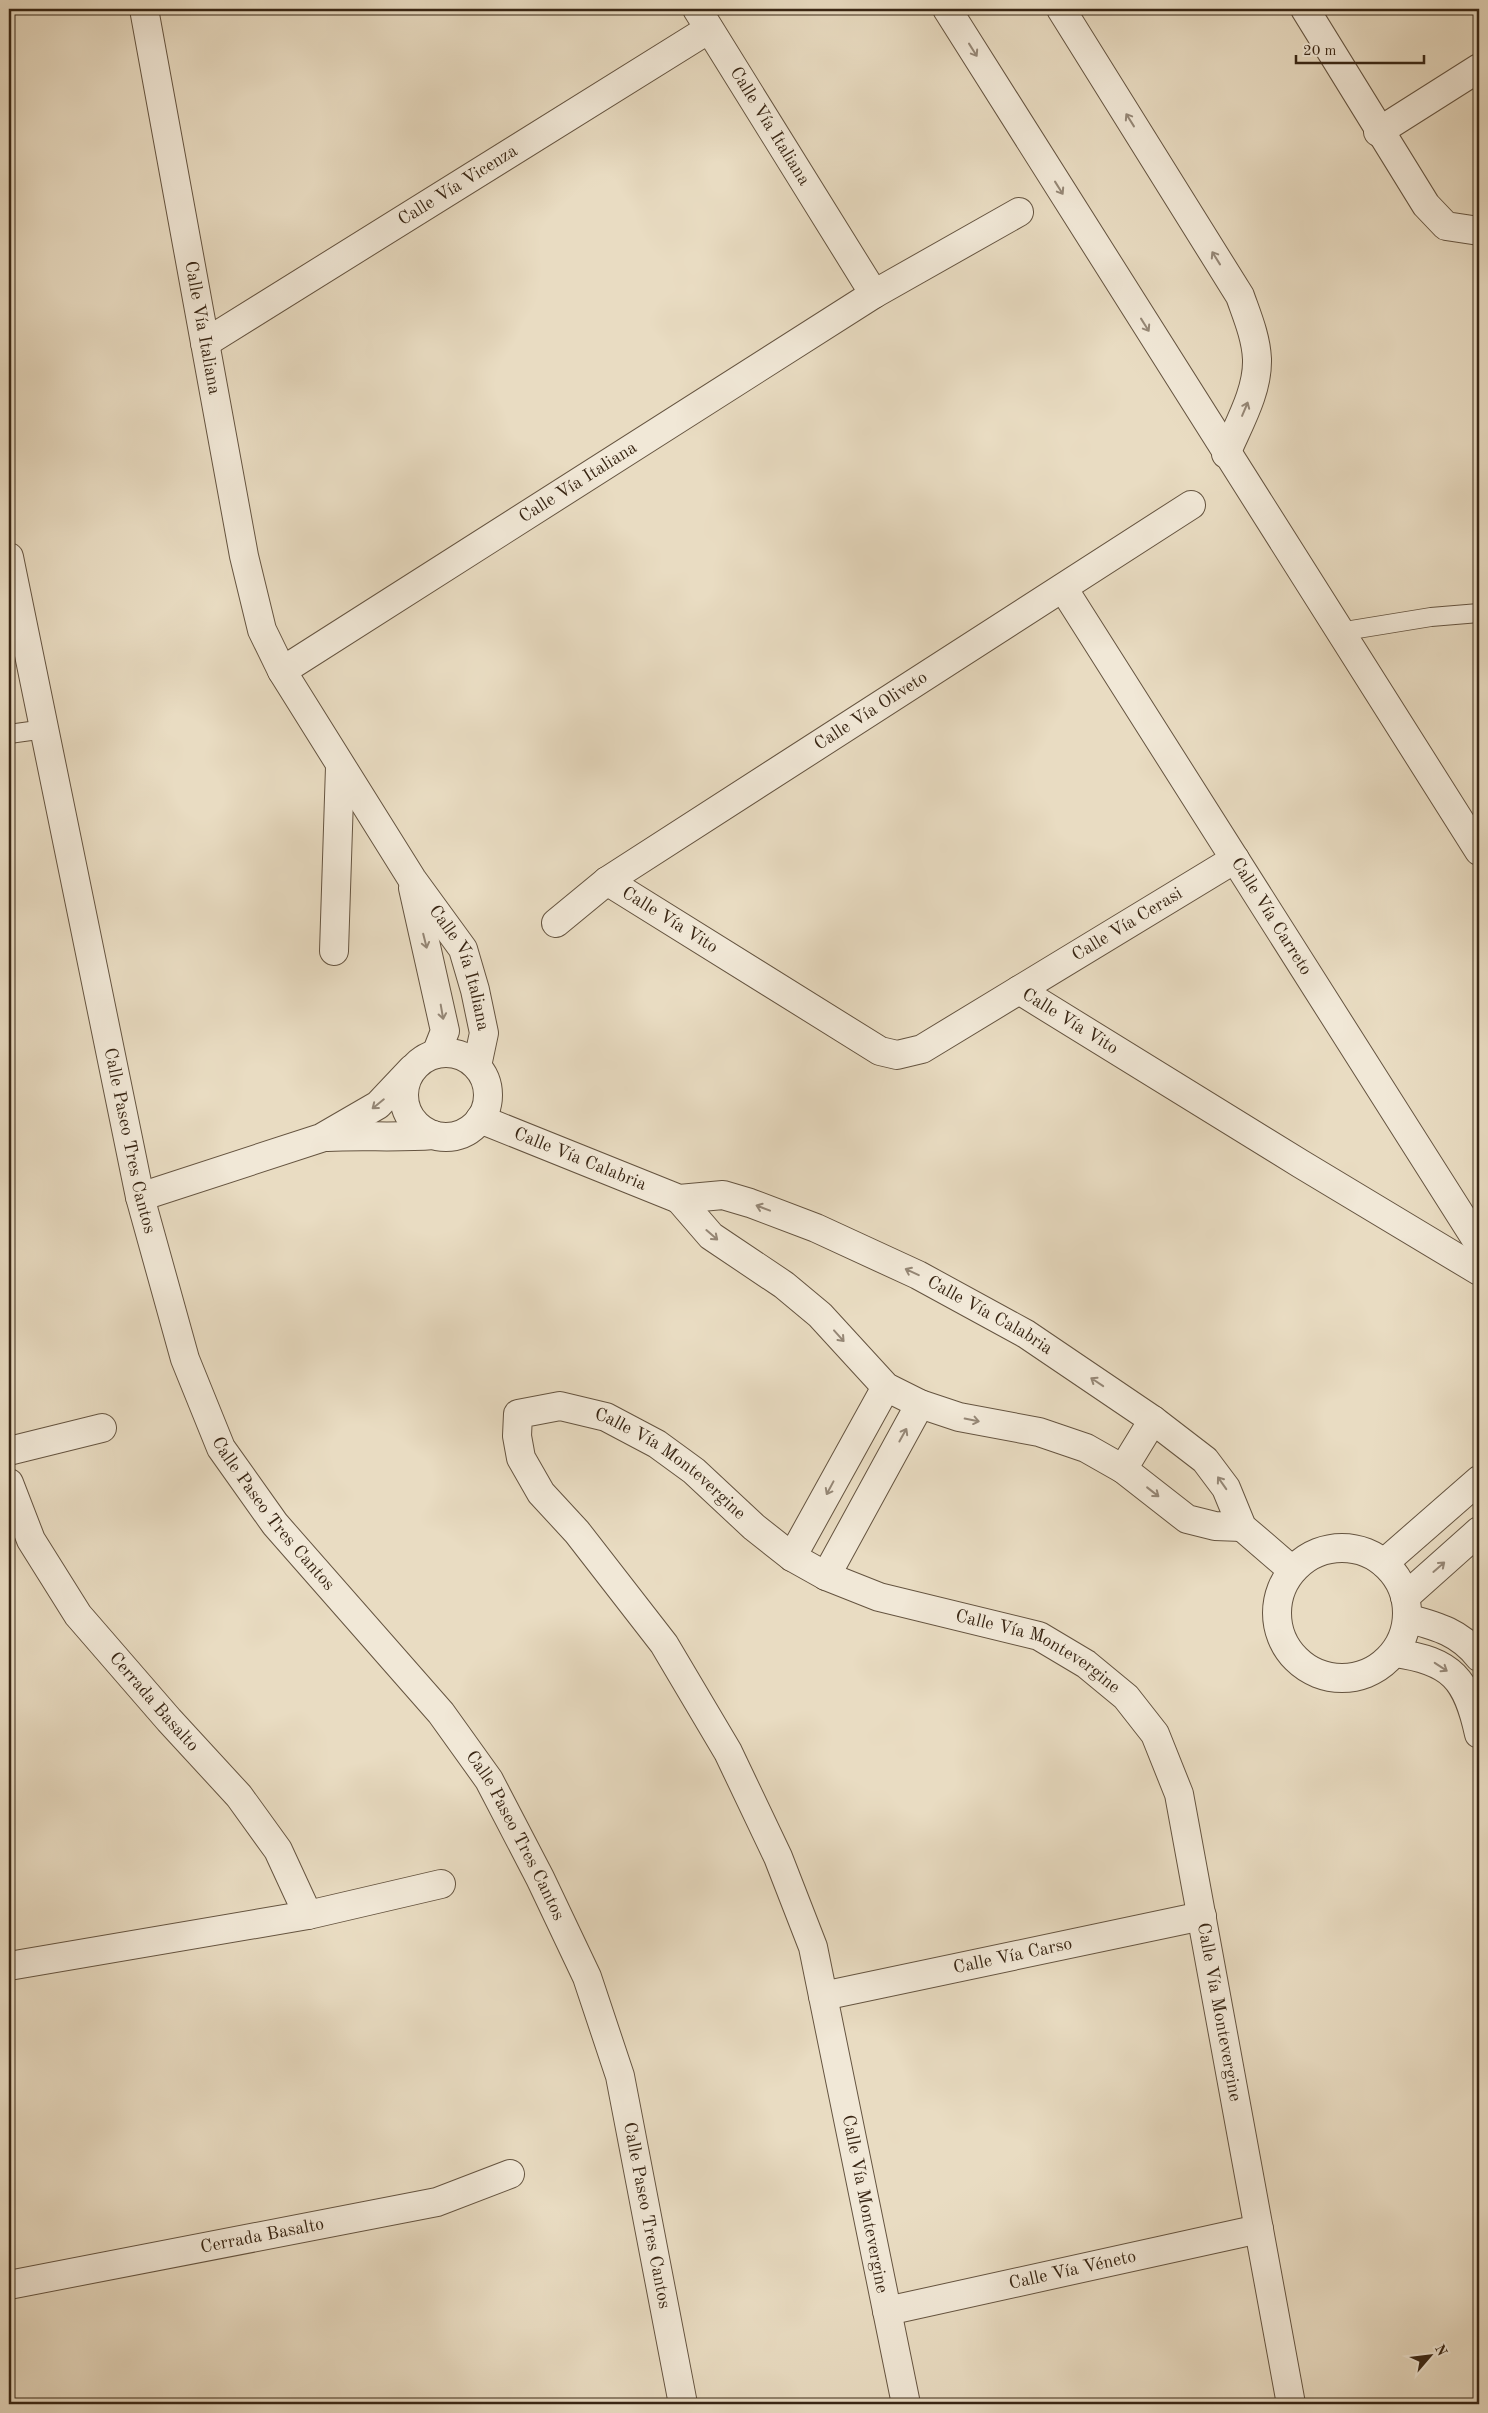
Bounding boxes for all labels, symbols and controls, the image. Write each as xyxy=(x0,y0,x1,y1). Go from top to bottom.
scale bar xyxy=(1296,32,1423,64)
one-way arrow xyxy=(967,43,978,57)
text: 20 m xyxy=(1303,44,1337,59)
street label: Calle Vía Italiana xyxy=(726,64,813,189)
one-way arrow xyxy=(1124,113,1134,127)
street label: Calle Vía Vicenza xyxy=(395,142,521,229)
one-way arrow xyxy=(1054,180,1064,194)
one-way arrow xyxy=(1210,251,1220,265)
street label: Calle Vía Italiana xyxy=(181,259,223,396)
one-way arrow xyxy=(1141,318,1151,332)
one-way arrow xyxy=(1241,402,1250,417)
street label: Calle Vía Italiana xyxy=(516,438,640,526)
street label: Calle Vía Oliveto xyxy=(811,668,931,754)
street label: Calle Vía Carreto xyxy=(1228,855,1315,979)
street label: Calle Vía Vito xyxy=(619,884,721,957)
street label: Calle Vía Cerasi xyxy=(1069,884,1186,965)
street label: Calle Vía Italiana xyxy=(425,902,492,1032)
one-way arrow xyxy=(421,933,430,949)
street label: Calle Vía Vito xyxy=(1019,985,1121,1058)
one-way arrow xyxy=(437,1003,447,1019)
street label: Calle Paseo Tres Cantos xyxy=(101,1046,159,1236)
one-way arrow xyxy=(372,1098,385,1109)
street label: Calle Vía Calabria xyxy=(511,1125,649,1194)
one-way arrow xyxy=(756,1202,771,1212)
one-way arrow xyxy=(705,1229,718,1241)
one-way arrow xyxy=(905,1267,920,1277)
street label: Calle Vía Calabria xyxy=(924,1273,1056,1358)
one-way arrow xyxy=(833,1329,845,1342)
one-way arrow xyxy=(1090,1377,1104,1387)
street label: Calle Vía Montevergine xyxy=(593,1406,749,1523)
one-way arrow xyxy=(964,1415,980,1425)
one-way arrow xyxy=(899,1428,908,1443)
street label: Calle Paseo Tres Cantos xyxy=(208,1434,338,1594)
one-way arrow xyxy=(1217,1476,1227,1490)
one-way arrow xyxy=(825,1480,835,1495)
one-way arrow xyxy=(1146,1486,1159,1497)
one-way arrow xyxy=(1433,1562,1446,1573)
street label: Calle Vía Montevergine xyxy=(954,1607,1123,1697)
street label: Cerrada Basalto xyxy=(106,1649,202,1755)
one-way arrow xyxy=(1434,1662,1448,1672)
street label: Calle Paseo Tres Cantos xyxy=(462,1748,568,1923)
street label: Calle Vía Montevergine xyxy=(1194,1921,1244,2103)
street label: Calle Vía Carso xyxy=(952,1935,1074,1977)
street label: Calle Vía Montevergine xyxy=(839,2113,891,2295)
street label: Calle Paseo Tres Cantos xyxy=(620,2121,674,2310)
street label: Cerrada Basalto xyxy=(199,2215,326,2257)
street label: Calle Vía Véneto xyxy=(1007,2247,1138,2293)
north arrow xyxy=(1406,2330,1456,2380)
text: N xyxy=(1432,2342,1449,2359)

